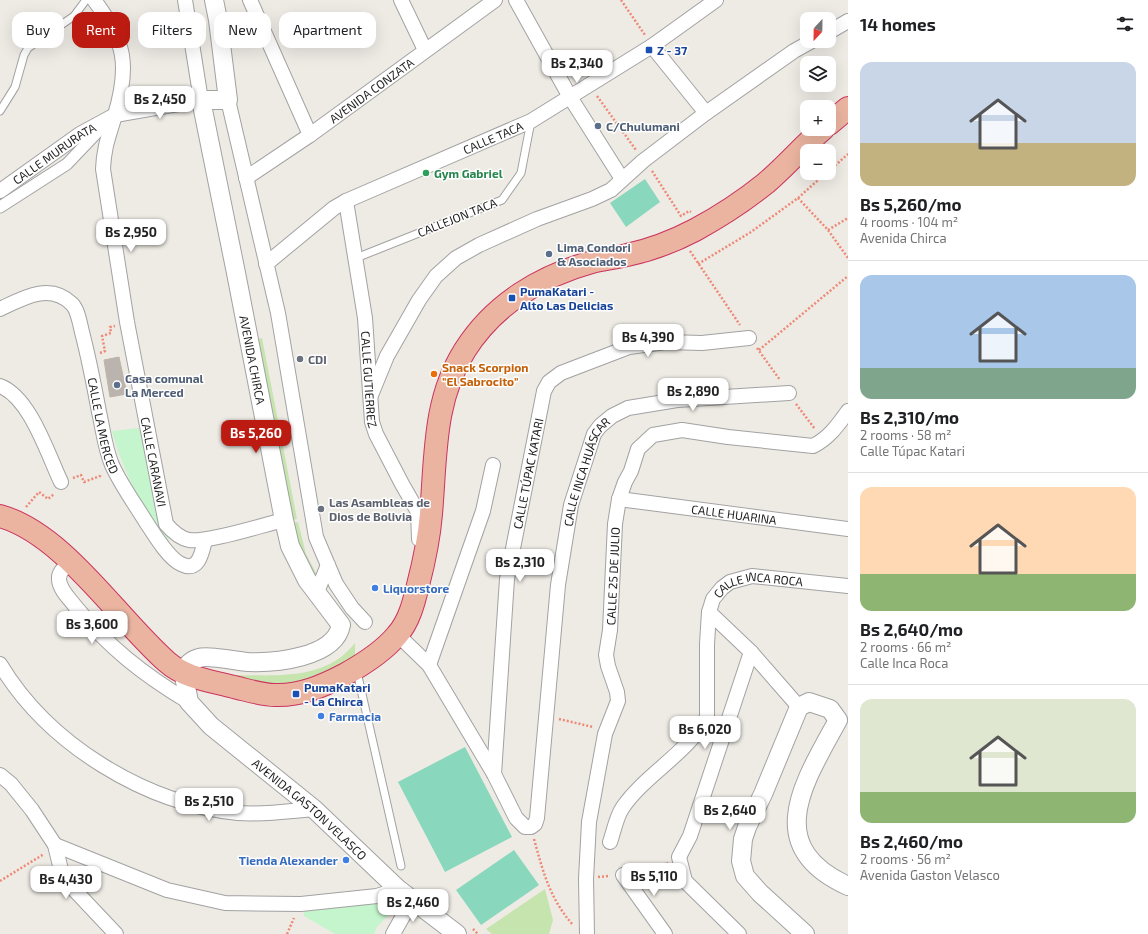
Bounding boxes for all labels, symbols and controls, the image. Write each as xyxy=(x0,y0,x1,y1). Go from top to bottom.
chip: Buy xyxy=(12,12,64,48)
chip: Rent xyxy=(72,12,130,48)
chip: Filters xyxy=(138,12,206,48)
chip: New xyxy=(214,12,271,48)
chip: Apartment xyxy=(279,12,376,48)
north arrow xyxy=(800,12,836,48)
map controls xyxy=(800,12,836,180)
icon: filters xyxy=(1114,13,1136,35)
text: 14 homes xyxy=(860,14,936,34)
place label: Z - 37 xyxy=(657,43,688,57)
marker: Z - 37 xyxy=(644,45,654,55)
pin: Bs 2,340 xyxy=(536,50,618,84)
street label: AVENIDA CONZATA xyxy=(326,55,417,126)
text: Bs 2,340 xyxy=(551,55,603,71)
button: layers xyxy=(800,56,836,92)
pin: Bs 2,450 xyxy=(119,86,201,120)
icon: home xyxy=(962,88,1034,160)
text: Bs 2,450 xyxy=(134,91,186,107)
button: + xyxy=(800,100,836,136)
street label: CALLE TACA xyxy=(461,118,525,157)
place label: C/Chulumani xyxy=(606,119,680,133)
street label: CALLE MURURATA xyxy=(10,120,99,187)
marker: C/Chulumani xyxy=(593,121,603,131)
button: − xyxy=(800,144,836,180)
place label: Gym Gabriel xyxy=(434,166,503,181)
marker: Gym Gabriel xyxy=(421,168,431,178)
text: Bs 5,260/mo xyxy=(860,194,962,214)
street label: CALLEJON TACA xyxy=(415,195,499,239)
text: 4 rooms · 104 m² xyxy=(860,214,958,230)
pin: Bs 2,950 xyxy=(90,219,172,253)
text: Bs 2,950 xyxy=(105,224,157,240)
text: Avenida Chirca xyxy=(860,230,947,246)
place label: Lima Condori & Asociados xyxy=(557,240,631,268)
marker: Lima Condori & Asociados xyxy=(544,249,554,259)
place label: PumaKatari - Alto Las Delicias xyxy=(520,284,613,312)
marker: PumaKatari - Alto Las Delicias xyxy=(507,293,517,303)
icon: home xyxy=(962,301,1034,373)
street label: AVENIDA CHIRCA xyxy=(237,314,268,406)
pin: Bs 4,390 xyxy=(607,324,689,358)
text: Bs 4,390 xyxy=(622,329,674,345)
street label: CALLE GUTIERREZ xyxy=(359,331,380,430)
place label: CDI xyxy=(308,352,327,366)
marker: CDI xyxy=(295,354,305,364)
place label: Snack Scorpion "El Sabrocito" xyxy=(442,360,529,388)
marker: Snack Scorpion "El Sabrocito" xyxy=(429,369,439,379)
place label: Casa comunal La Merced xyxy=(125,371,204,399)
street label: CALLE LA MERCED xyxy=(86,376,122,476)
pin: Bs 2,890 xyxy=(652,378,734,412)
marker: Casa comunal La Merced xyxy=(112,380,122,390)
text: Bs 2,890 xyxy=(667,383,719,399)
text: Bs 2,310/mo xyxy=(860,407,959,427)
street label: CALLE INCA HUÁSCAR xyxy=(561,414,612,527)
street label: CALLE CARANAVI xyxy=(138,416,170,508)
street label: CALLE TÚPAC KATARI xyxy=(510,417,546,530)
pin: Bs 5,260 xyxy=(215,420,297,454)
text: Bs 5,260 xyxy=(230,425,282,441)
text: 2 rooms · 58 m² xyxy=(860,427,951,443)
text: Calle Túpac Katari xyxy=(860,443,965,459)
place label: Las Asambleas de Dios de Bolivia xyxy=(329,495,430,523)
street label: CALLE HUARINA xyxy=(690,502,778,527)
marker: Las Asambleas de Dios de Bolivia xyxy=(316,504,326,514)
icon: home xyxy=(962,513,1034,585)
street label: CALLE 25 DE JULIO xyxy=(603,527,622,626)
pin: Bs 2,310 xyxy=(479,549,561,583)
text: Bs 2,310 xyxy=(495,554,545,570)
street label: CALLE INCA ROCA xyxy=(710,569,804,600)
place label: Liquorstore xyxy=(383,581,450,595)
marker: Liquorstore xyxy=(370,583,380,593)
pin: Bs 3,600 xyxy=(51,611,133,645)
text: Bs 3,600 xyxy=(66,616,118,632)
text: Bs 2,640/mo xyxy=(860,619,963,639)
text: 2 rooms · 66 m² xyxy=(860,639,951,655)
text: Calle Inca Roca xyxy=(860,655,948,671)
place label: PumaKatari - La Chirca xyxy=(304,680,371,708)
marker: PumaKatari - La Chirca xyxy=(291,689,301,699)
place label: Farmacia xyxy=(329,709,381,723)
marker: Farmacia xyxy=(316,711,326,721)
pin: Bs 6,020 xyxy=(664,716,746,750)
text: Bs 6,020 xyxy=(679,721,731,737)
icon: home xyxy=(962,725,1034,797)
street label: AVENIDA GASTON VELASCO xyxy=(250,755,370,863)
pin: Bs 2,510 xyxy=(168,788,250,822)
text: Bs 2,510 xyxy=(184,793,234,809)
pin: Bs 2,640 xyxy=(689,797,771,831)
text: Bs 2,640 xyxy=(704,802,756,818)
text: Bs 2,460/mo xyxy=(860,831,963,851)
text: 2 rooms · 56 m² xyxy=(860,851,951,867)
place label: Tienda Alexander xyxy=(239,853,338,867)
marker: Tienda Alexander xyxy=(341,855,351,865)
pin: Bs 5,110 xyxy=(613,863,695,897)
pin: Bs 4,430 xyxy=(25,866,107,900)
text: Avenida Gaston Velasco xyxy=(860,867,1000,883)
text: Bs 5,110 xyxy=(630,868,678,884)
text: Bs 4,430 xyxy=(39,871,93,887)
pin: Bs 2,460 xyxy=(372,889,454,923)
text: Bs 2,460 xyxy=(387,894,439,910)

